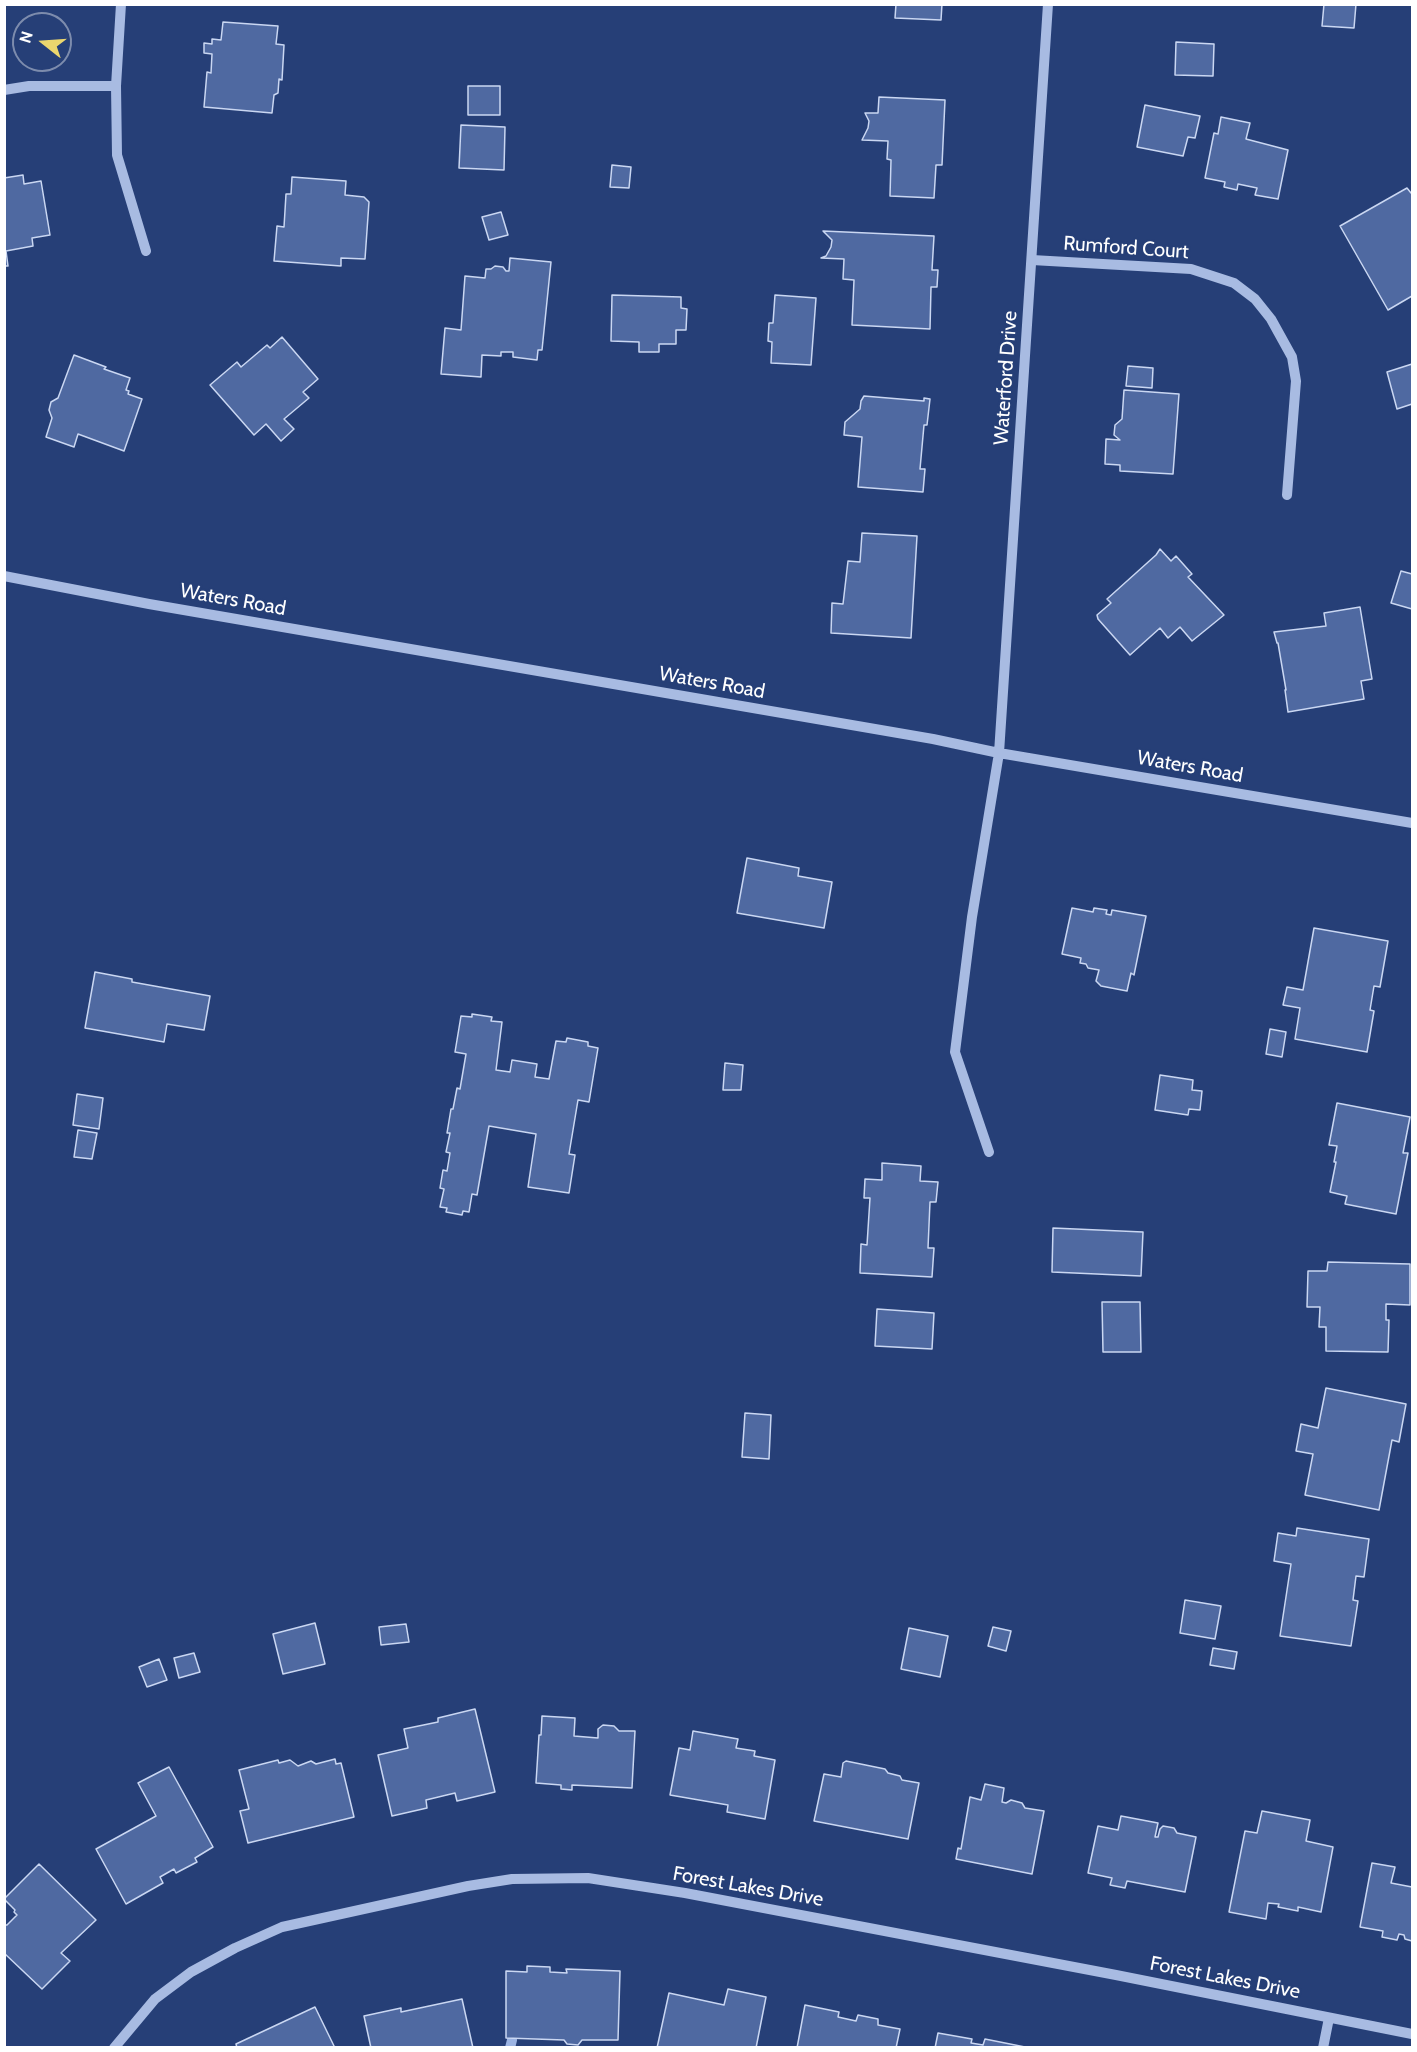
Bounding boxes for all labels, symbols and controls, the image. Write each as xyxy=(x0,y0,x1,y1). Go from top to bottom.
north arrow xyxy=(12,12,72,72)
text: N xyxy=(15,29,37,45)
street label: Rumford Court xyxy=(1063,232,1189,264)
street label: Waterford Drive xyxy=(989,310,1023,446)
street label: Waters Road xyxy=(178,579,288,621)
street label: Waters Road xyxy=(657,662,767,704)
street label: Waters Road xyxy=(1135,746,1245,788)
street label: Forest Lakes Drive xyxy=(671,1862,825,1912)
street label: Forest Lakes Drive xyxy=(1148,1952,1302,2004)

